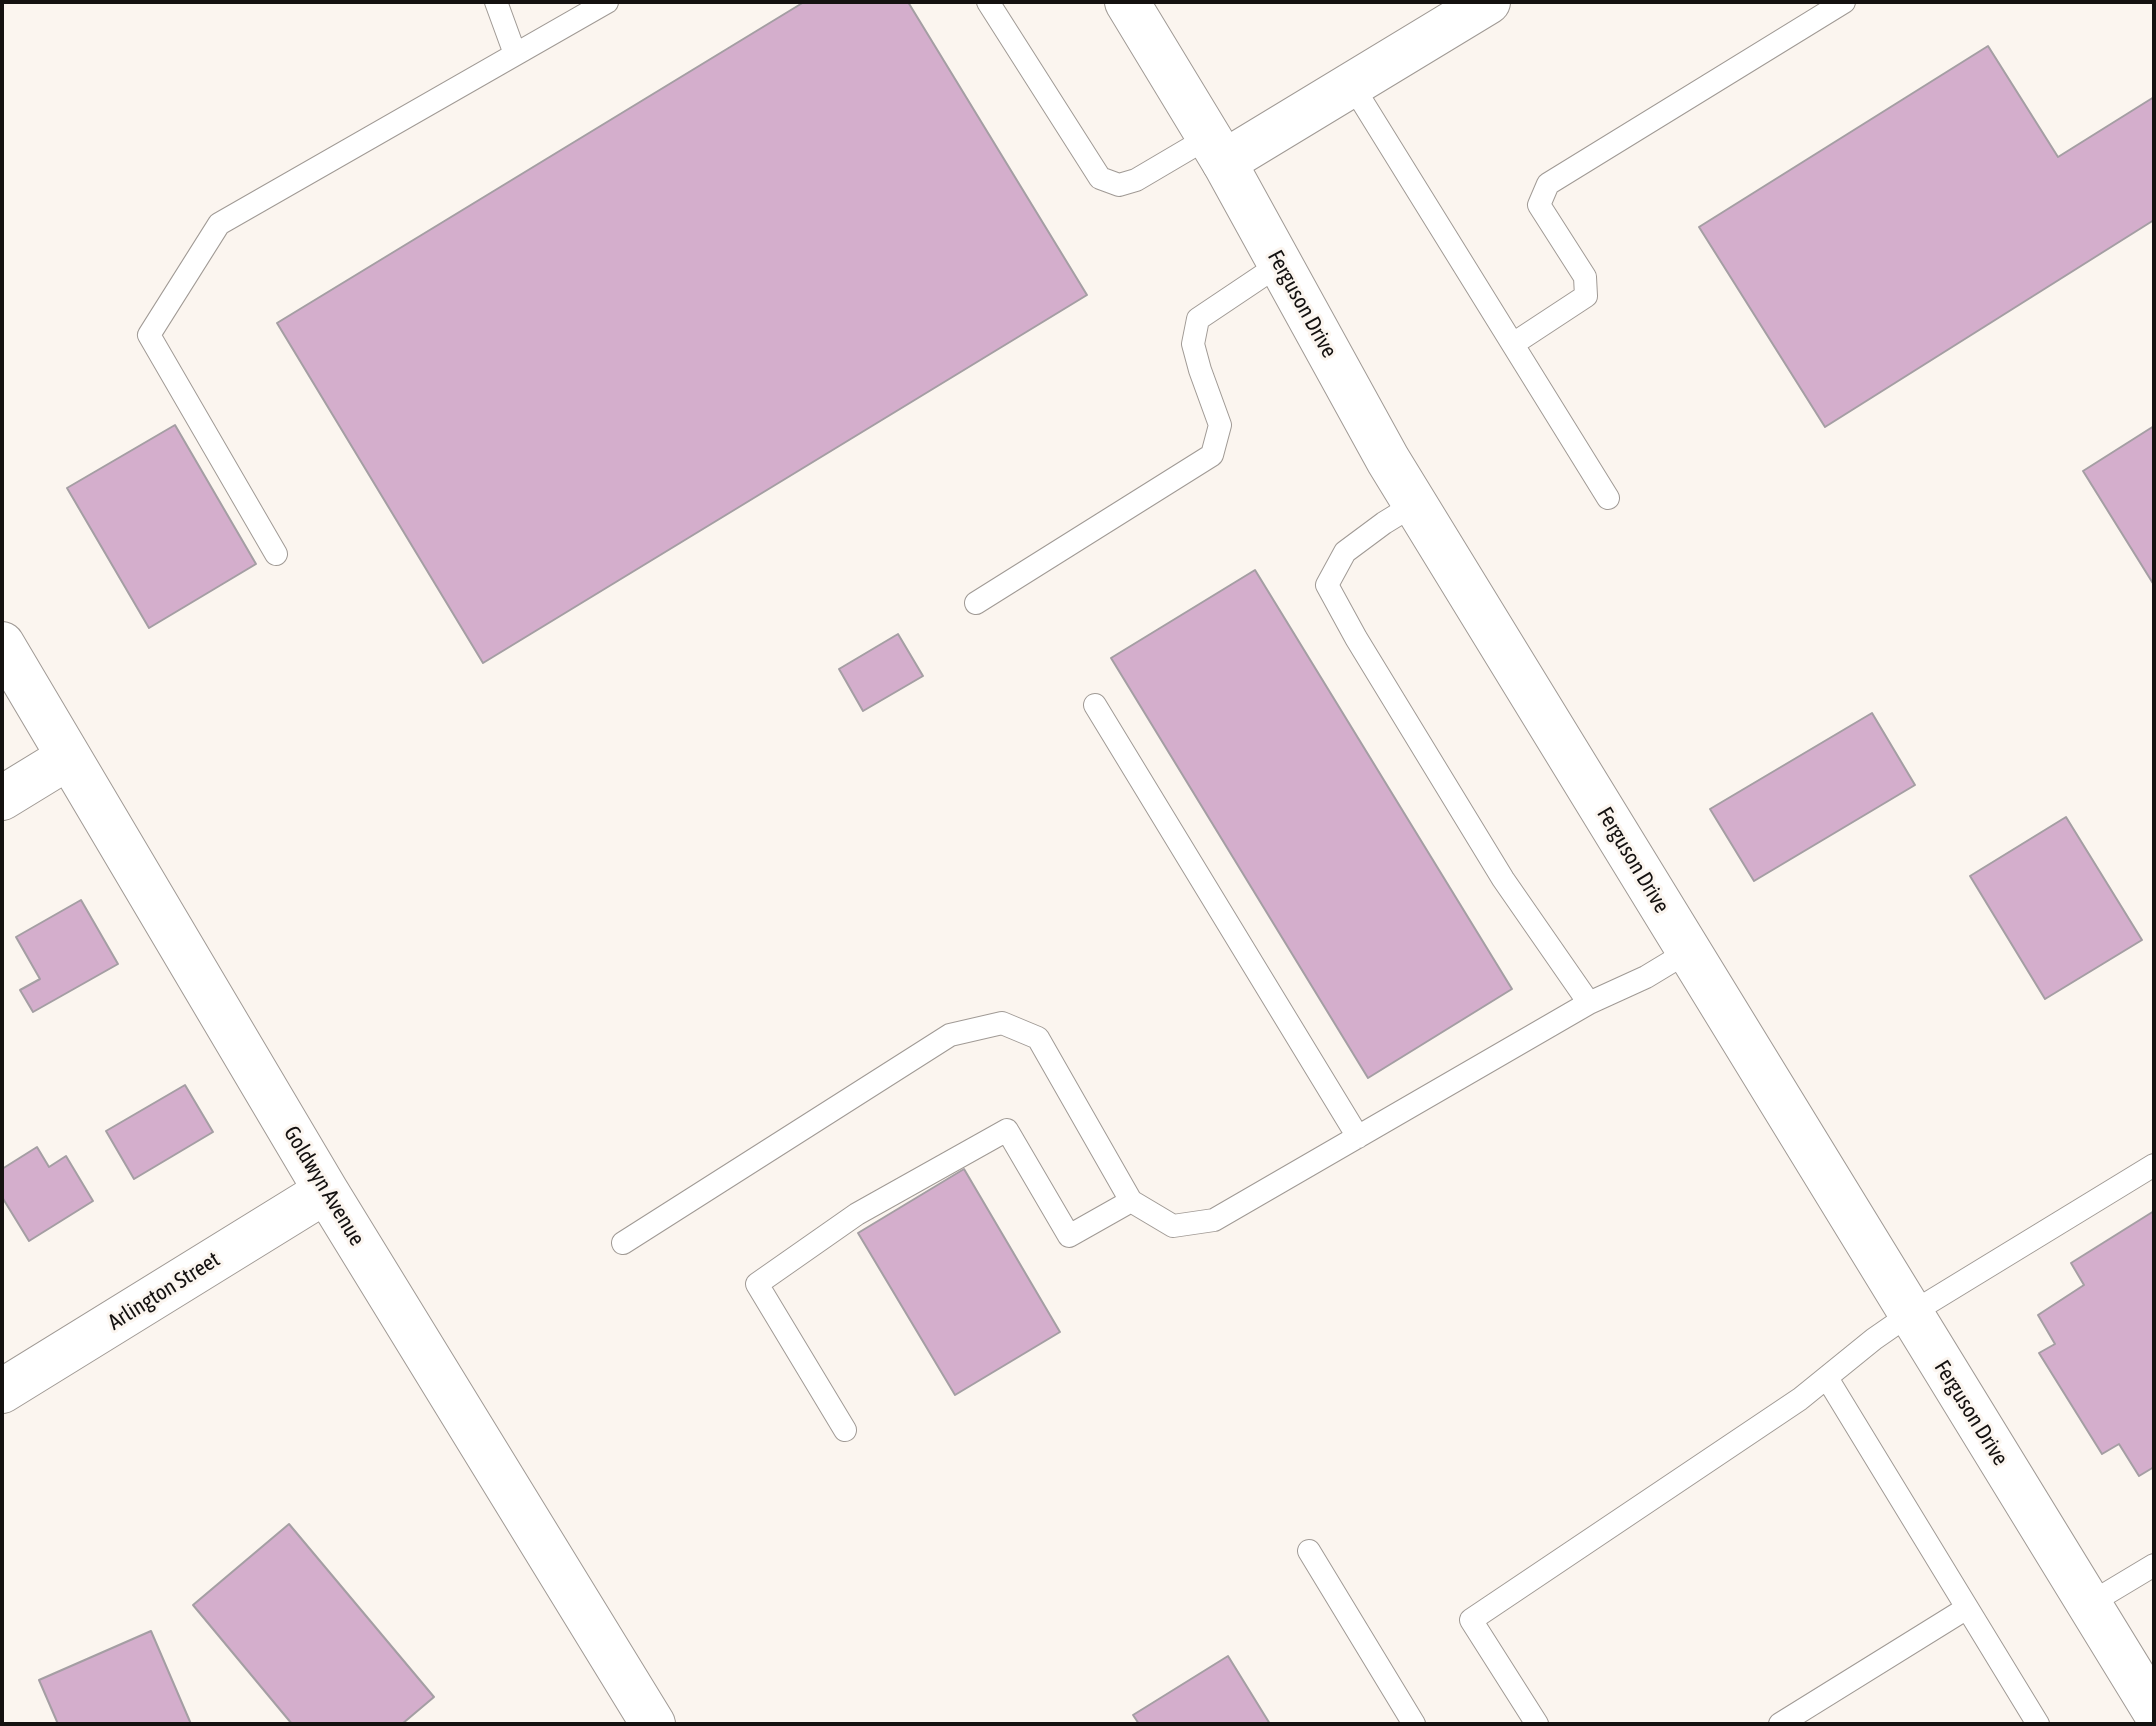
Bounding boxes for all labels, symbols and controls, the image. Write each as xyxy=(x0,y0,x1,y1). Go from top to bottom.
street label: Ferguson Drive xyxy=(1262,246,1342,362)
street label: Ferguson Drive xyxy=(1591,802,1675,918)
street label: Goldwyn Avenue xyxy=(278,1121,370,1251)
street label: Arlington Street xyxy=(103,1246,225,1336)
street label: Ferguson Drive xyxy=(1928,1356,2014,1470)

